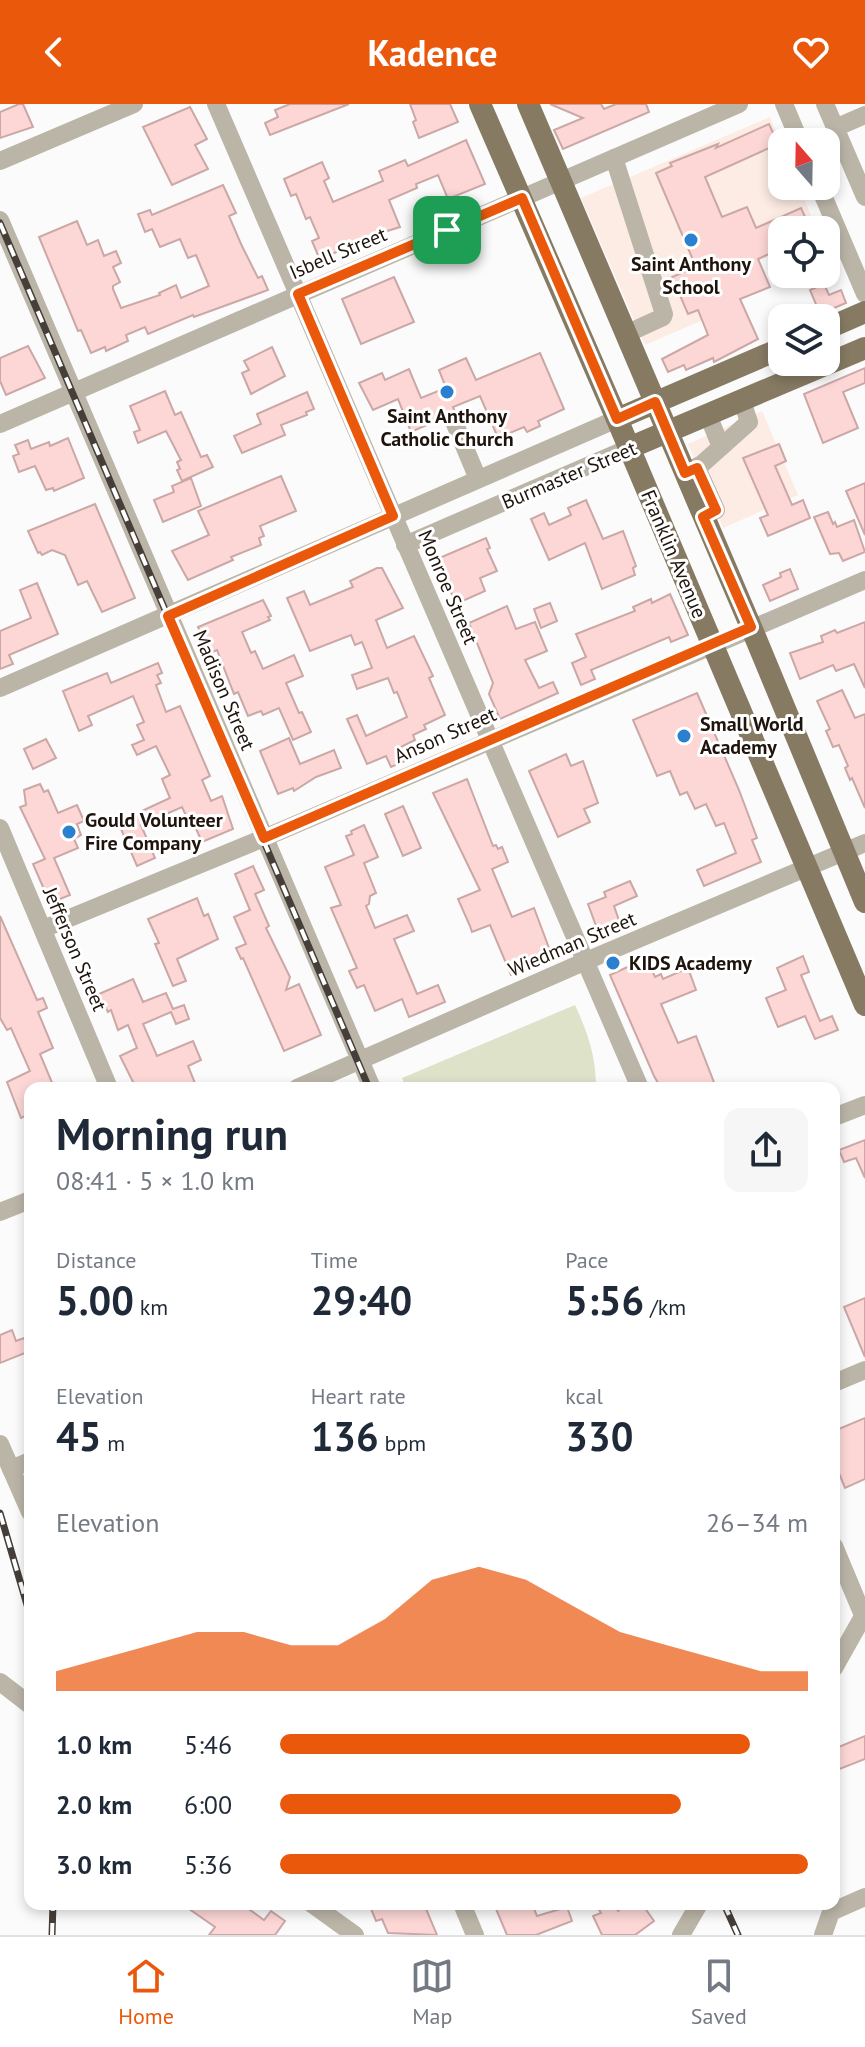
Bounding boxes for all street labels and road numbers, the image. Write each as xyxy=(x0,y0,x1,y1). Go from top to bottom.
street label: Isbell Street xyxy=(285,221,391,285)
street label: Burmaster Street xyxy=(498,435,640,515)
street label: Franklin Avenue xyxy=(635,486,713,622)
street label: Monroe Street xyxy=(412,526,484,648)
street label: Madison Street xyxy=(187,626,261,754)
street label: Anson Street xyxy=(390,701,500,769)
street label: Jefferson Street xyxy=(37,882,113,1015)
street label: Wiedman Street xyxy=(504,905,640,983)

